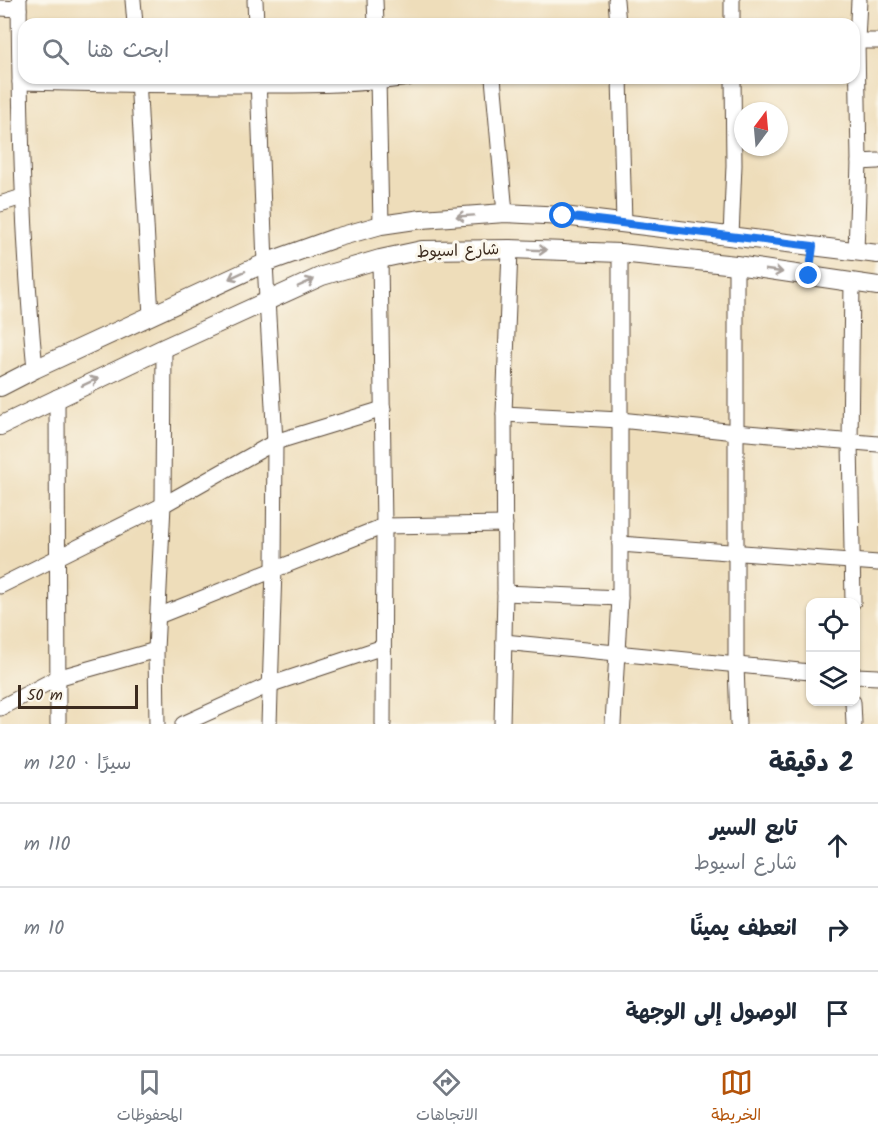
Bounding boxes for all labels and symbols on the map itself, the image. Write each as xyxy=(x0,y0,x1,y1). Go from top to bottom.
north arrow xyxy=(734,102,788,156)
route start xyxy=(549,202,575,228)
one-way arrow xyxy=(455,211,475,222)
street label: شارع اسيوط xyxy=(416,237,500,265)
one-way arrow xyxy=(527,245,547,256)
route end xyxy=(795,262,821,288)
one-way arrow xyxy=(763,266,783,277)
one-way arrow xyxy=(229,270,247,282)
one-way arrow xyxy=(297,277,315,288)
one-way arrow xyxy=(81,376,99,387)
scale bar xyxy=(18,682,138,710)

